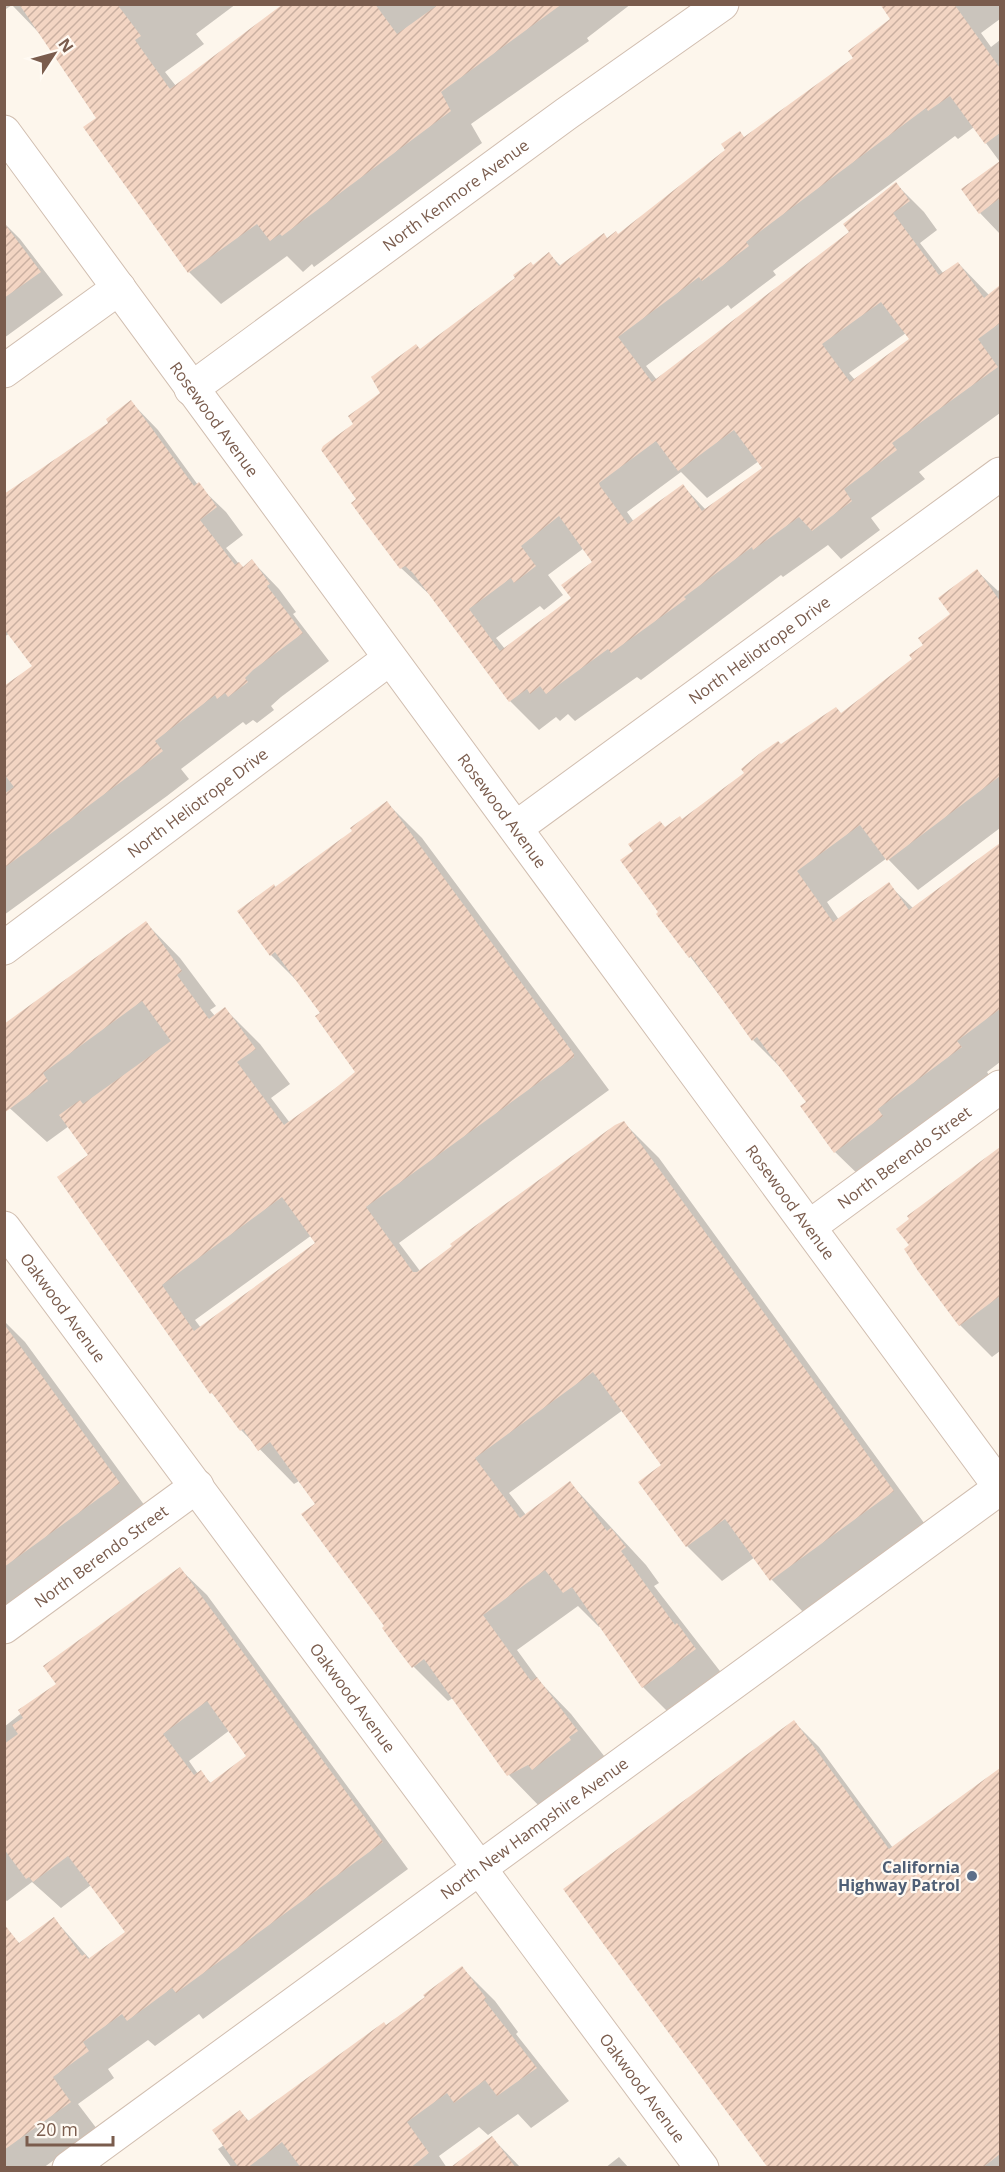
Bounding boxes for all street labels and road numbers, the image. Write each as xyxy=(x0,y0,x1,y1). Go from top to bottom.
street label: North Kenmore Avenue xyxy=(378,134,533,256)
street label: Rosewood Avenue xyxy=(165,357,264,481)
street label: North Heliotrope Drive xyxy=(684,591,834,709)
street label: North Heliotrope Drive xyxy=(123,743,272,863)
street label: Rosewood Avenue xyxy=(453,749,552,873)
street label: North Berendo Street xyxy=(833,1101,976,1214)
street label: Rosewood Avenue xyxy=(741,1140,840,1264)
street label: Oakwood Avenue xyxy=(15,1248,111,1367)
street label: North Berendo Street xyxy=(29,1500,173,1613)
street label: Oakwood Avenue xyxy=(305,1638,401,1757)
street label: North New Hampshire Avenue xyxy=(436,1752,633,1904)
street label: Oakwood Avenue xyxy=(595,2029,690,2147)

